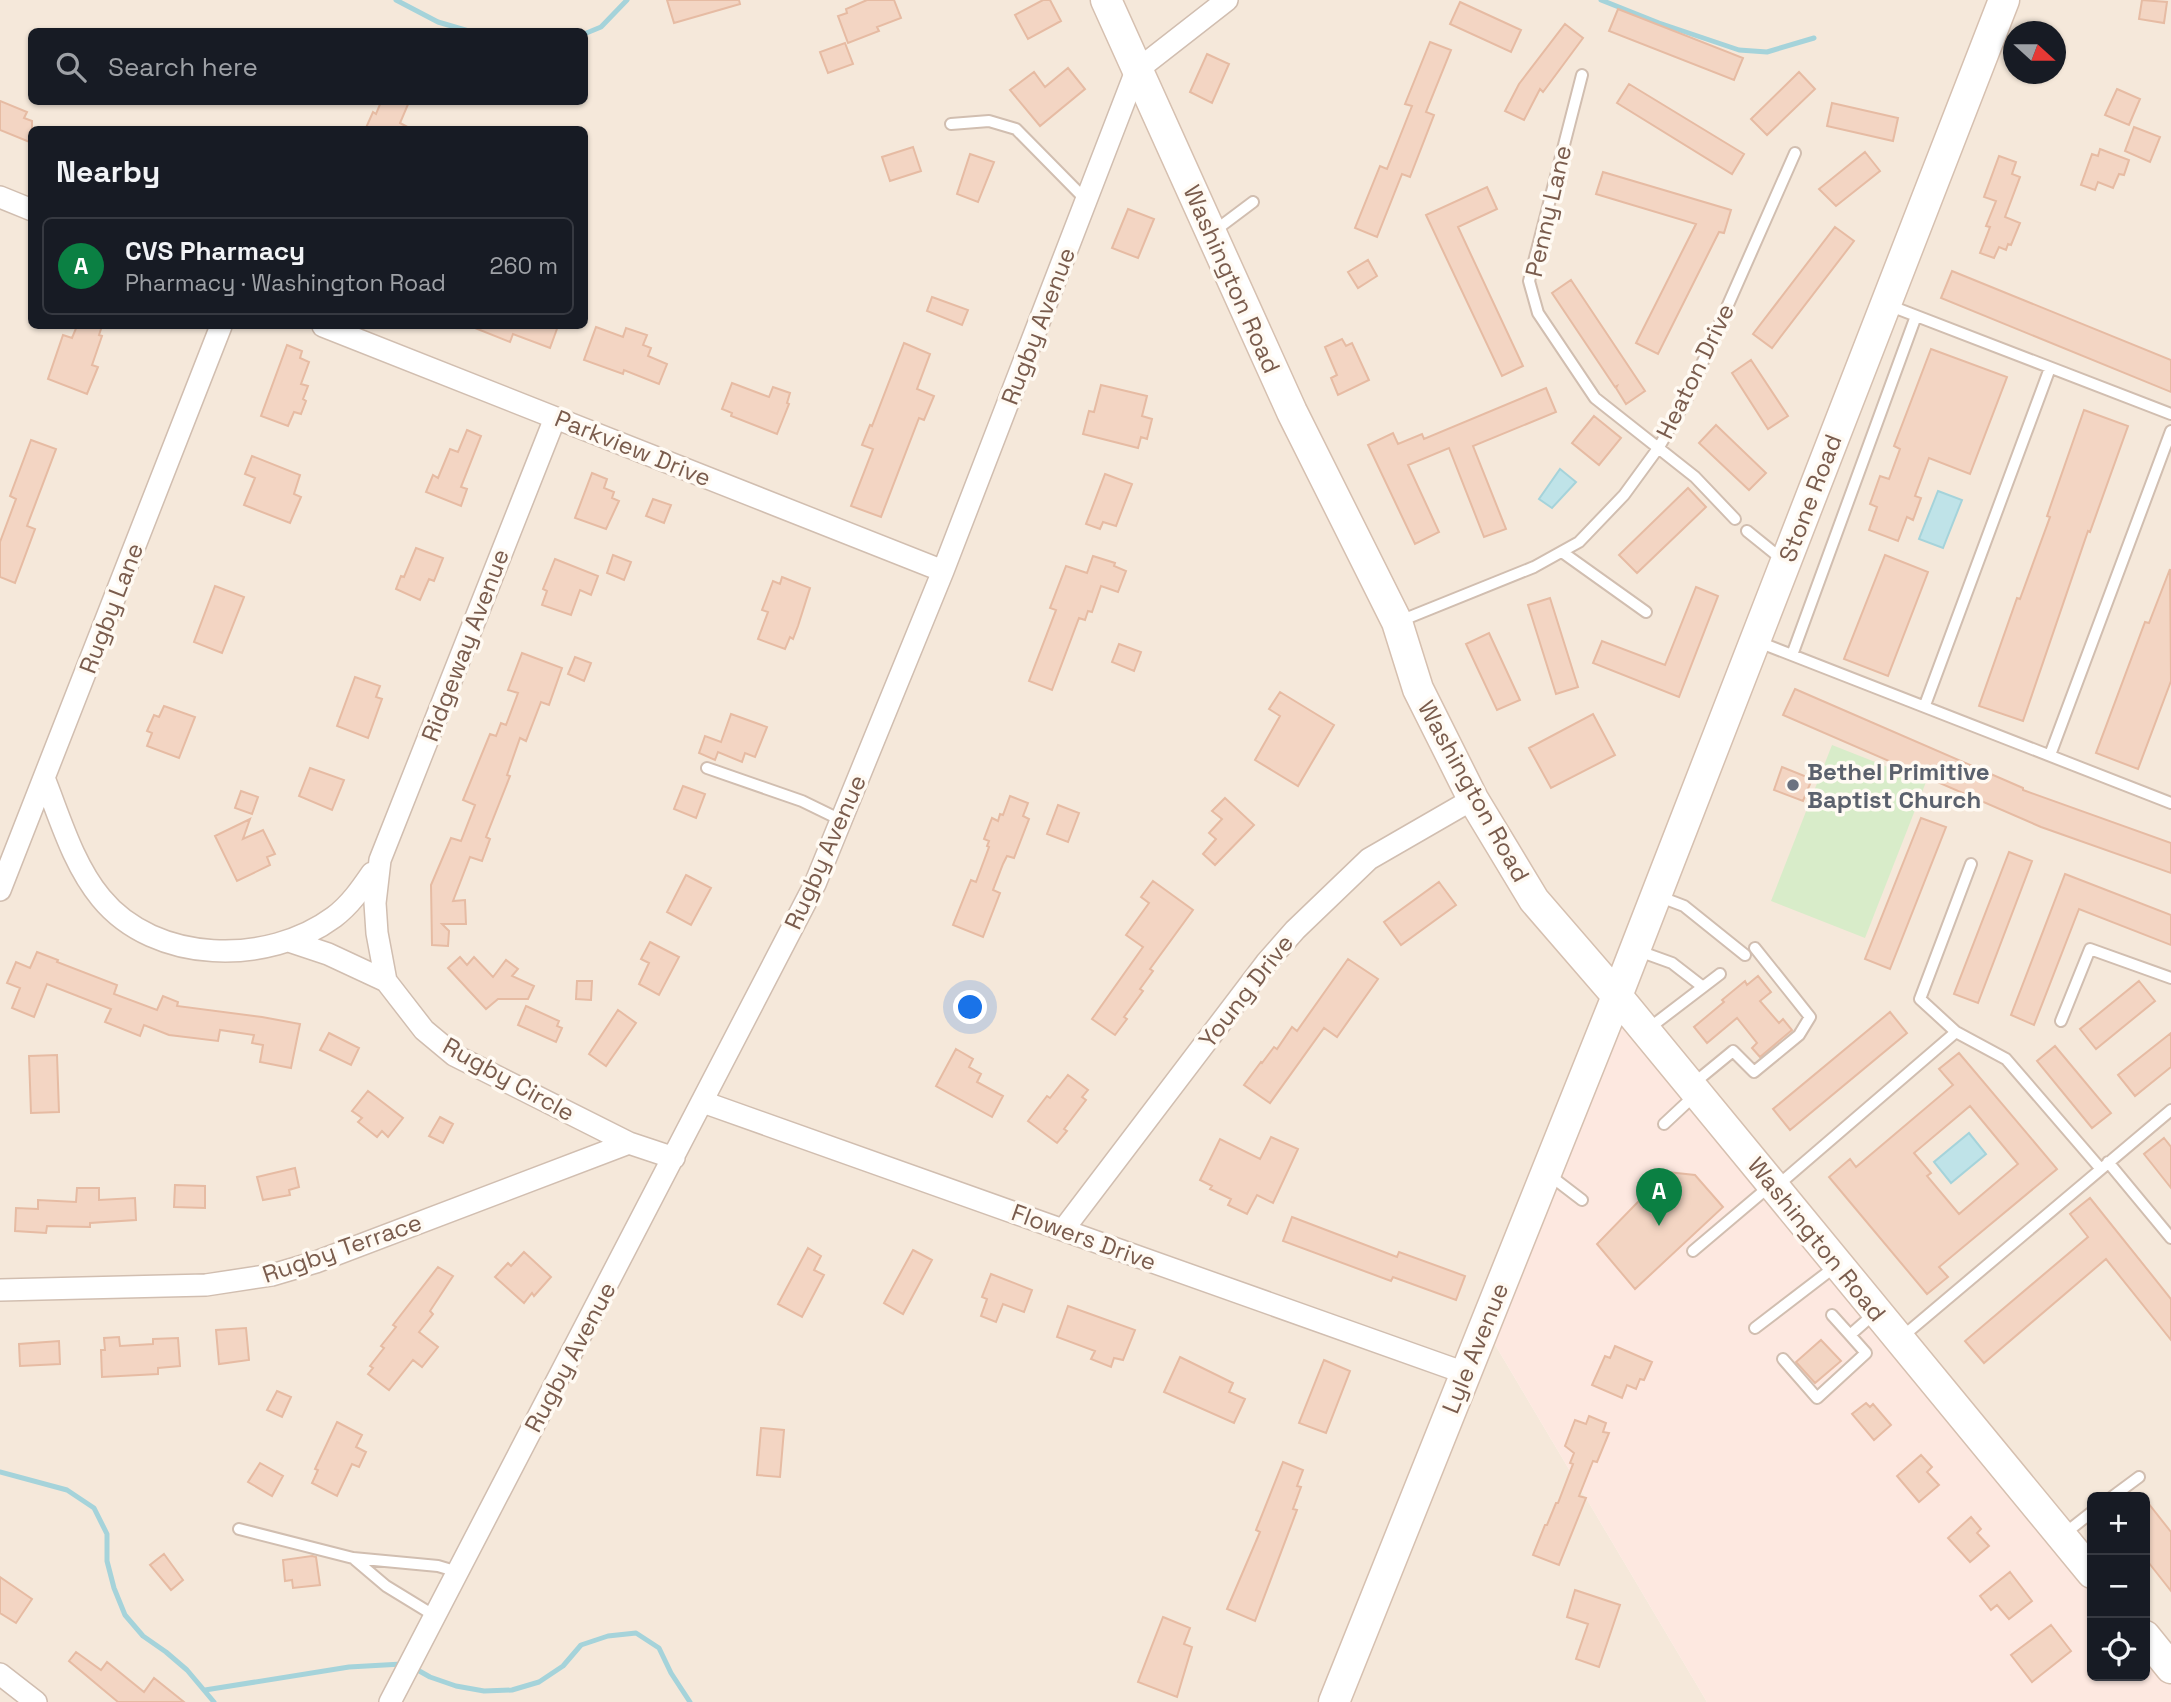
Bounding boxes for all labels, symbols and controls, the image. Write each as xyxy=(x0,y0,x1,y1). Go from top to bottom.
north arrow xyxy=(2003,21,2066,84)
search box xyxy=(28,28,588,105)
icon: search xyxy=(52,48,90,86)
text: Search here xyxy=(108,50,258,84)
street label: Penny Lane xyxy=(1518,142,1578,280)
text: Nearby xyxy=(56,152,160,191)
street label: Washington Road xyxy=(1177,180,1287,378)
text: CVS Pharmacy xyxy=(125,234,305,268)
street label: Rugby Avenue xyxy=(994,243,1082,409)
text: A xyxy=(74,251,88,281)
text: 260 m xyxy=(490,251,558,281)
text: Pharmacy · Washington Road xyxy=(125,268,446,298)
street label: Heaton Drive xyxy=(1649,298,1741,444)
street label: Parkview Drive xyxy=(550,403,716,493)
street label: Stone Road xyxy=(1771,430,1849,566)
street label: Rugby Lane xyxy=(72,538,150,678)
street label: Ridgeway Avenue xyxy=(414,544,516,746)
street label: Washington Road xyxy=(1411,695,1537,887)
place label: Bethel Primitive Baptist Church xyxy=(1807,756,1990,815)
street label: Rugby Avenue xyxy=(777,770,873,934)
marker: Bethel Primitive Baptist Church xyxy=(1785,777,1801,793)
street label: Young Drive xyxy=(1192,928,1300,1054)
your location xyxy=(953,990,987,1024)
street label: Rugby Circle xyxy=(438,1030,580,1128)
street label: Washington Road xyxy=(1741,1150,1893,1328)
pin: A xyxy=(1636,1168,1682,1226)
street label: Flowers Drive xyxy=(1007,1196,1161,1278)
street label: Rugby Terrace xyxy=(258,1206,426,1290)
street label: Rugby Avenue xyxy=(517,1276,623,1438)
street label: Lyle Avenue xyxy=(1435,1278,1515,1418)
map controls xyxy=(2087,1492,2150,1681)
button: + xyxy=(2087,1492,2150,1555)
button: − xyxy=(2087,1555,2150,1618)
button: locate xyxy=(2087,1618,2150,1681)

